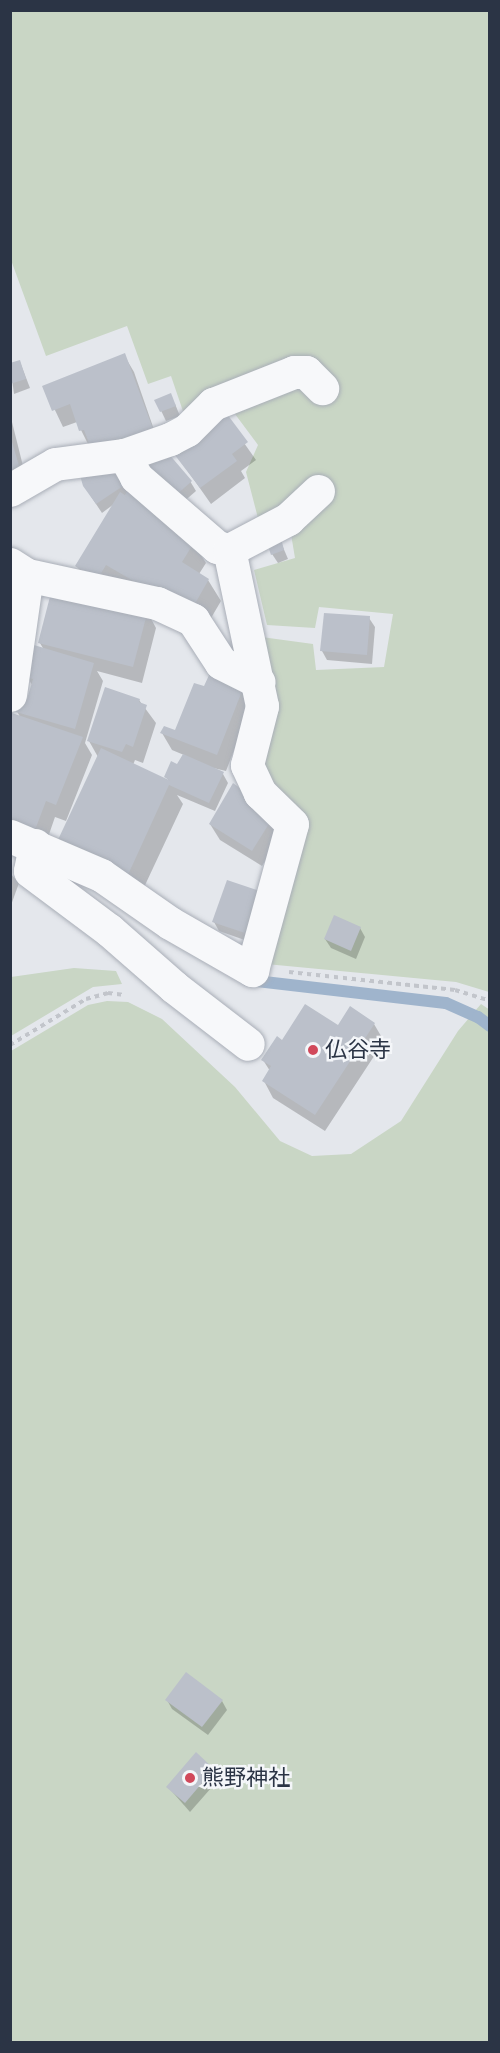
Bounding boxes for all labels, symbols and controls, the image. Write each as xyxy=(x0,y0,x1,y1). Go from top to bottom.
place label: 仏谷寺 xyxy=(325,1037,391,1063)
marker: 仏谷寺 xyxy=(306,1043,320,1057)
place label: 熊野神社 xyxy=(202,1765,290,1791)
marker: 熊野神社 xyxy=(183,1771,197,1785)

